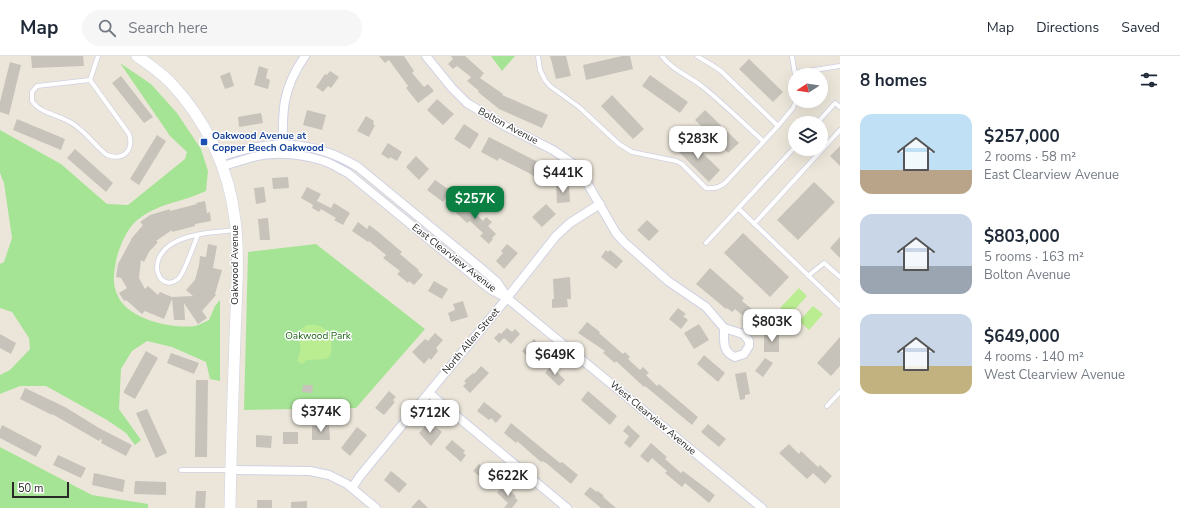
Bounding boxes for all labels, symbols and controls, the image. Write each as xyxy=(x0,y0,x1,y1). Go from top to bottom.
search box xyxy=(82,10,362,46)
text: Map xyxy=(20,15,58,41)
icon: search xyxy=(96,17,118,39)
text: Search here xyxy=(128,18,208,38)
text: Map xyxy=(987,18,1014,37)
text: Directions xyxy=(1036,18,1099,37)
text: Saved xyxy=(1121,18,1160,37)
north arrow xyxy=(788,68,828,108)
map controls xyxy=(788,68,828,156)
text: 8 homes xyxy=(860,69,927,92)
icon: filters xyxy=(1138,69,1160,91)
street label: Bolton Avenue xyxy=(475,104,541,148)
button: layers xyxy=(788,116,828,156)
text: $257,000 xyxy=(984,125,1060,148)
pin: $283K xyxy=(670,126,726,160)
place label: Oakwood Avenue at Copper Beech Oakwood xyxy=(212,129,324,155)
text: $283K xyxy=(678,130,718,148)
icon: home xyxy=(892,130,940,178)
marker: Oakwood Avenue at Copper Beech Oakwood xyxy=(199,137,209,147)
text: 2 rooms · 58 m² xyxy=(984,148,1076,166)
pin: $441K xyxy=(535,160,591,194)
text: $441K xyxy=(543,164,583,182)
text: East Clearview Avenue xyxy=(984,166,1119,184)
pin: $257K xyxy=(447,186,503,220)
text: $257K xyxy=(455,190,495,208)
street label: East Clearview Avenue xyxy=(409,221,499,295)
street label: Oakwood Avenue xyxy=(228,225,242,305)
text: $803,000 xyxy=(984,225,1060,248)
icon: home xyxy=(892,230,940,278)
text: 5 rooms · 163 m² xyxy=(984,248,1084,266)
text: Bolton Avenue xyxy=(984,266,1070,284)
street label: North Allen Street xyxy=(439,304,503,377)
pin: $803K xyxy=(744,309,800,343)
text: $803K xyxy=(752,313,792,331)
text: $649,000 xyxy=(984,325,1060,348)
park label: Oakwood Park xyxy=(285,329,352,343)
icon: home xyxy=(892,330,940,378)
pin: $649K xyxy=(527,342,583,376)
text: $649K xyxy=(535,346,575,364)
text: 4 rooms · 140 m² xyxy=(984,348,1084,366)
text: West Clearview Avenue xyxy=(984,366,1125,384)
street label: West Clearview Avenue xyxy=(607,378,699,458)
pin: $374K xyxy=(293,399,349,433)
pin: $712K xyxy=(402,400,458,434)
text: $374K xyxy=(301,403,341,421)
text: $712K xyxy=(410,404,450,422)
pin: $622K xyxy=(480,463,536,497)
text: $622K xyxy=(488,467,528,485)
scale bar xyxy=(12,480,69,499)
text: 50 m xyxy=(18,481,43,496)

